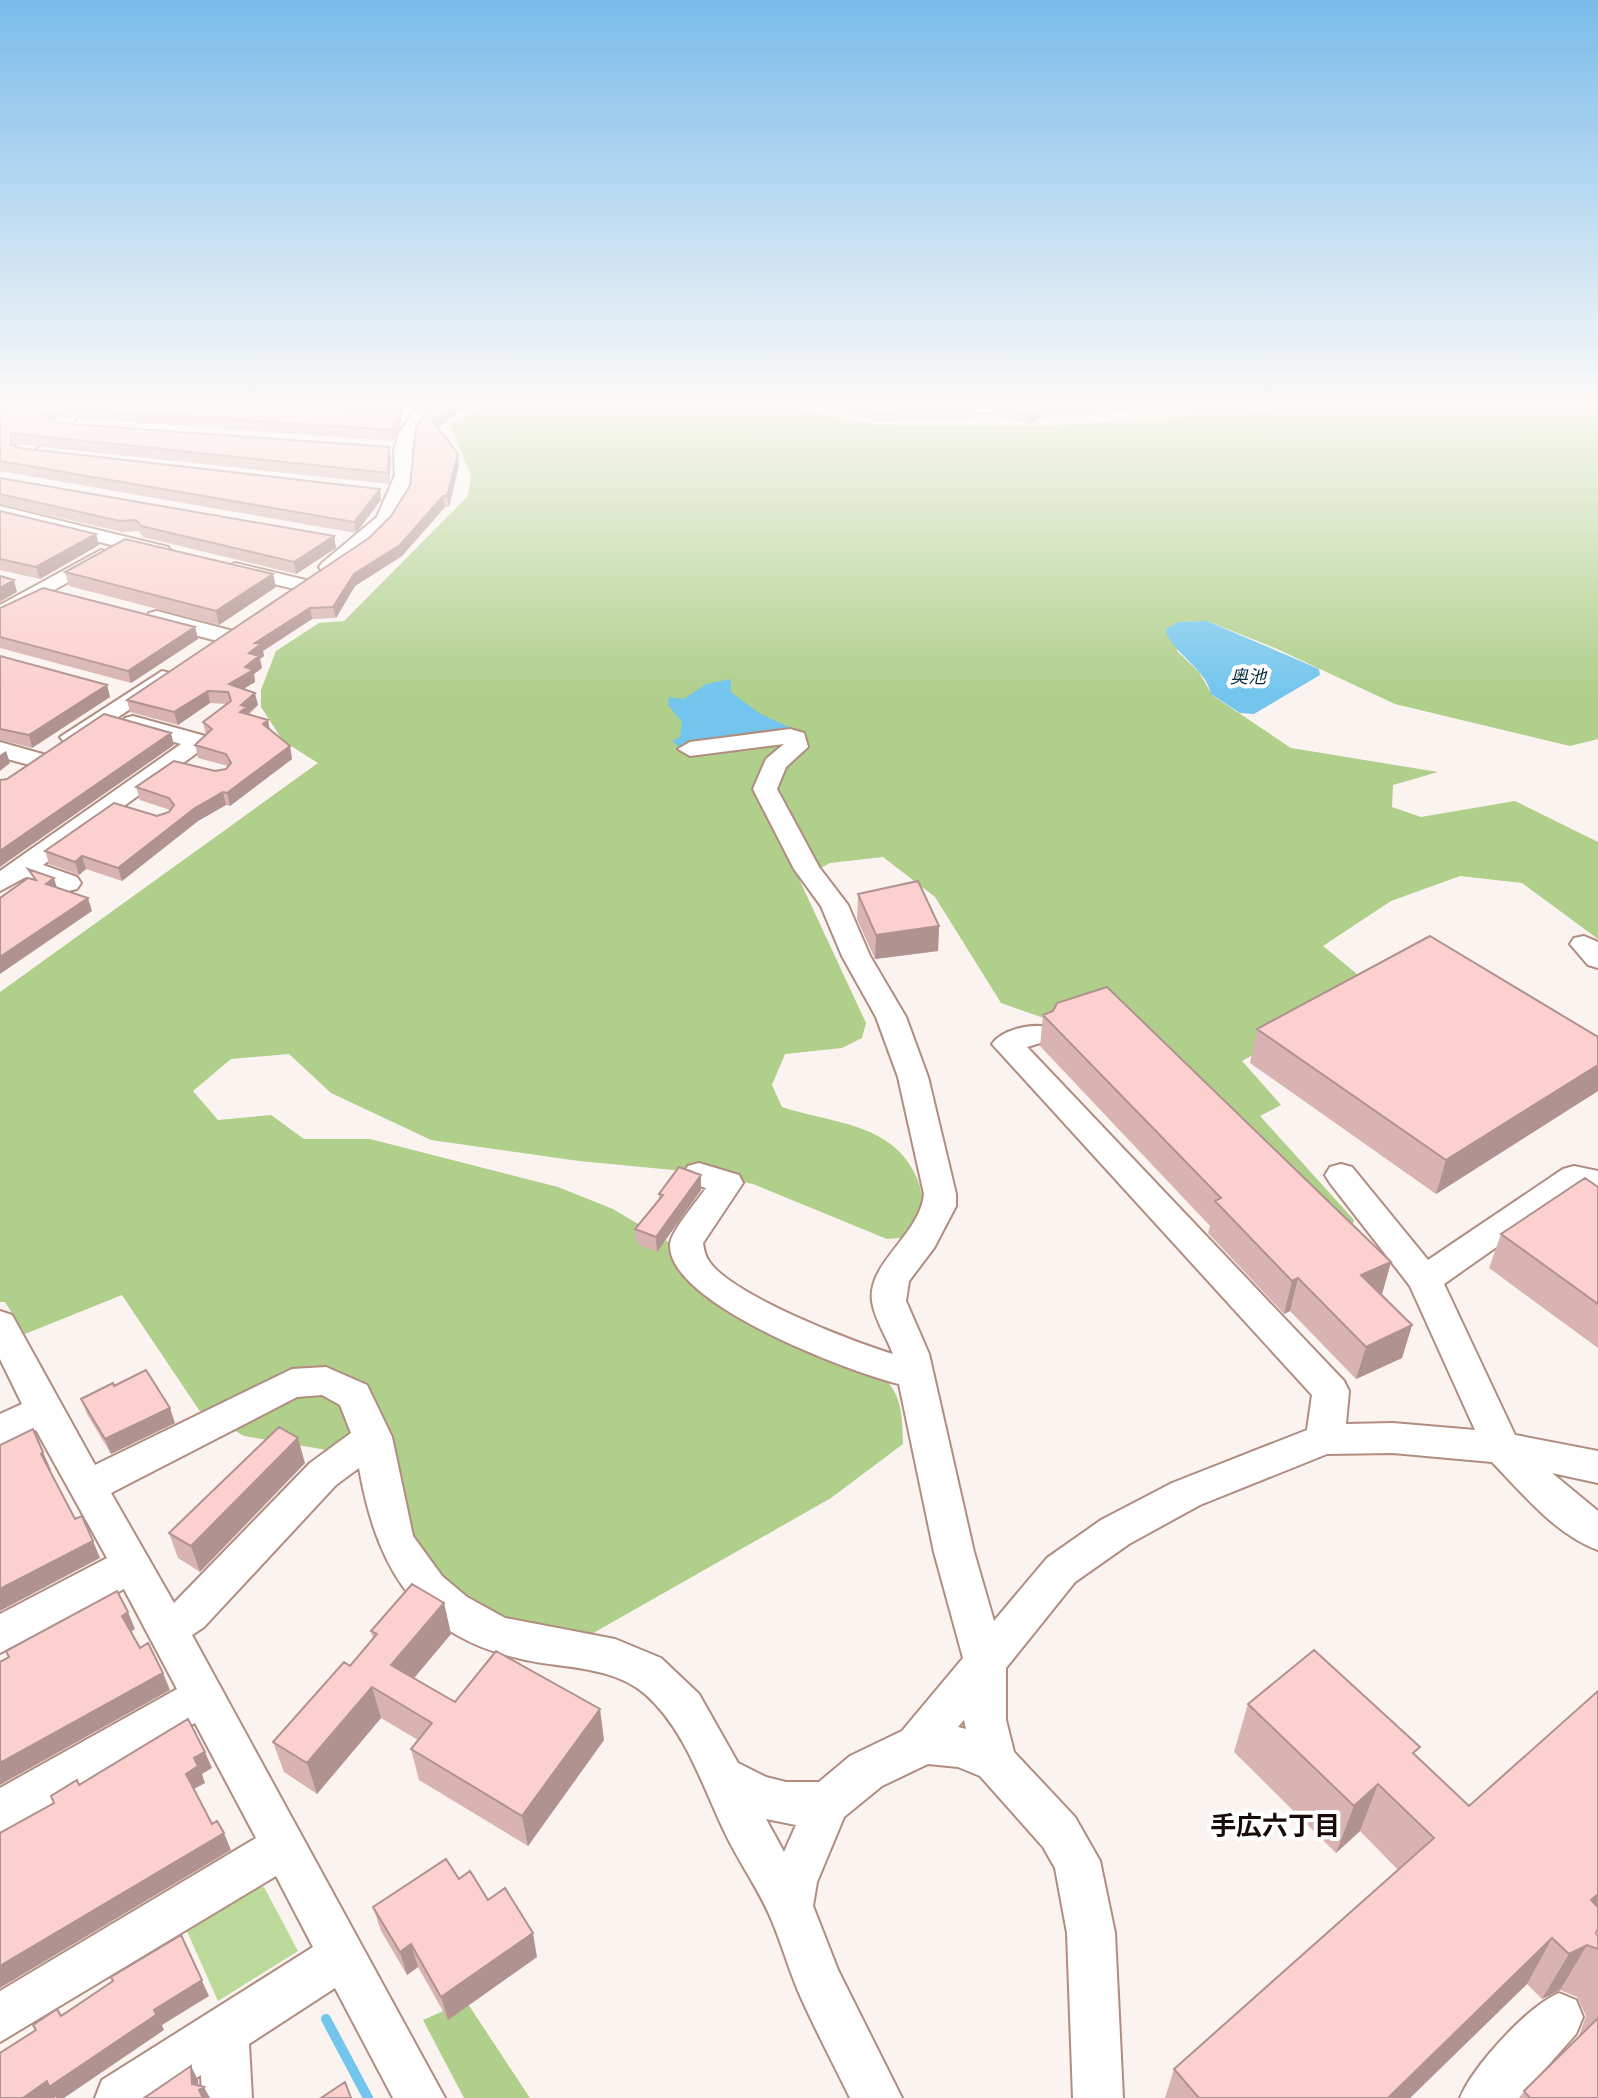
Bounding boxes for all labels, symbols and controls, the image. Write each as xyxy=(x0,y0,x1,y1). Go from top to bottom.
water label: 奥池 xyxy=(1230,663,1268,690)
district label: 手広六丁目 xyxy=(1210,1806,1340,1845)

